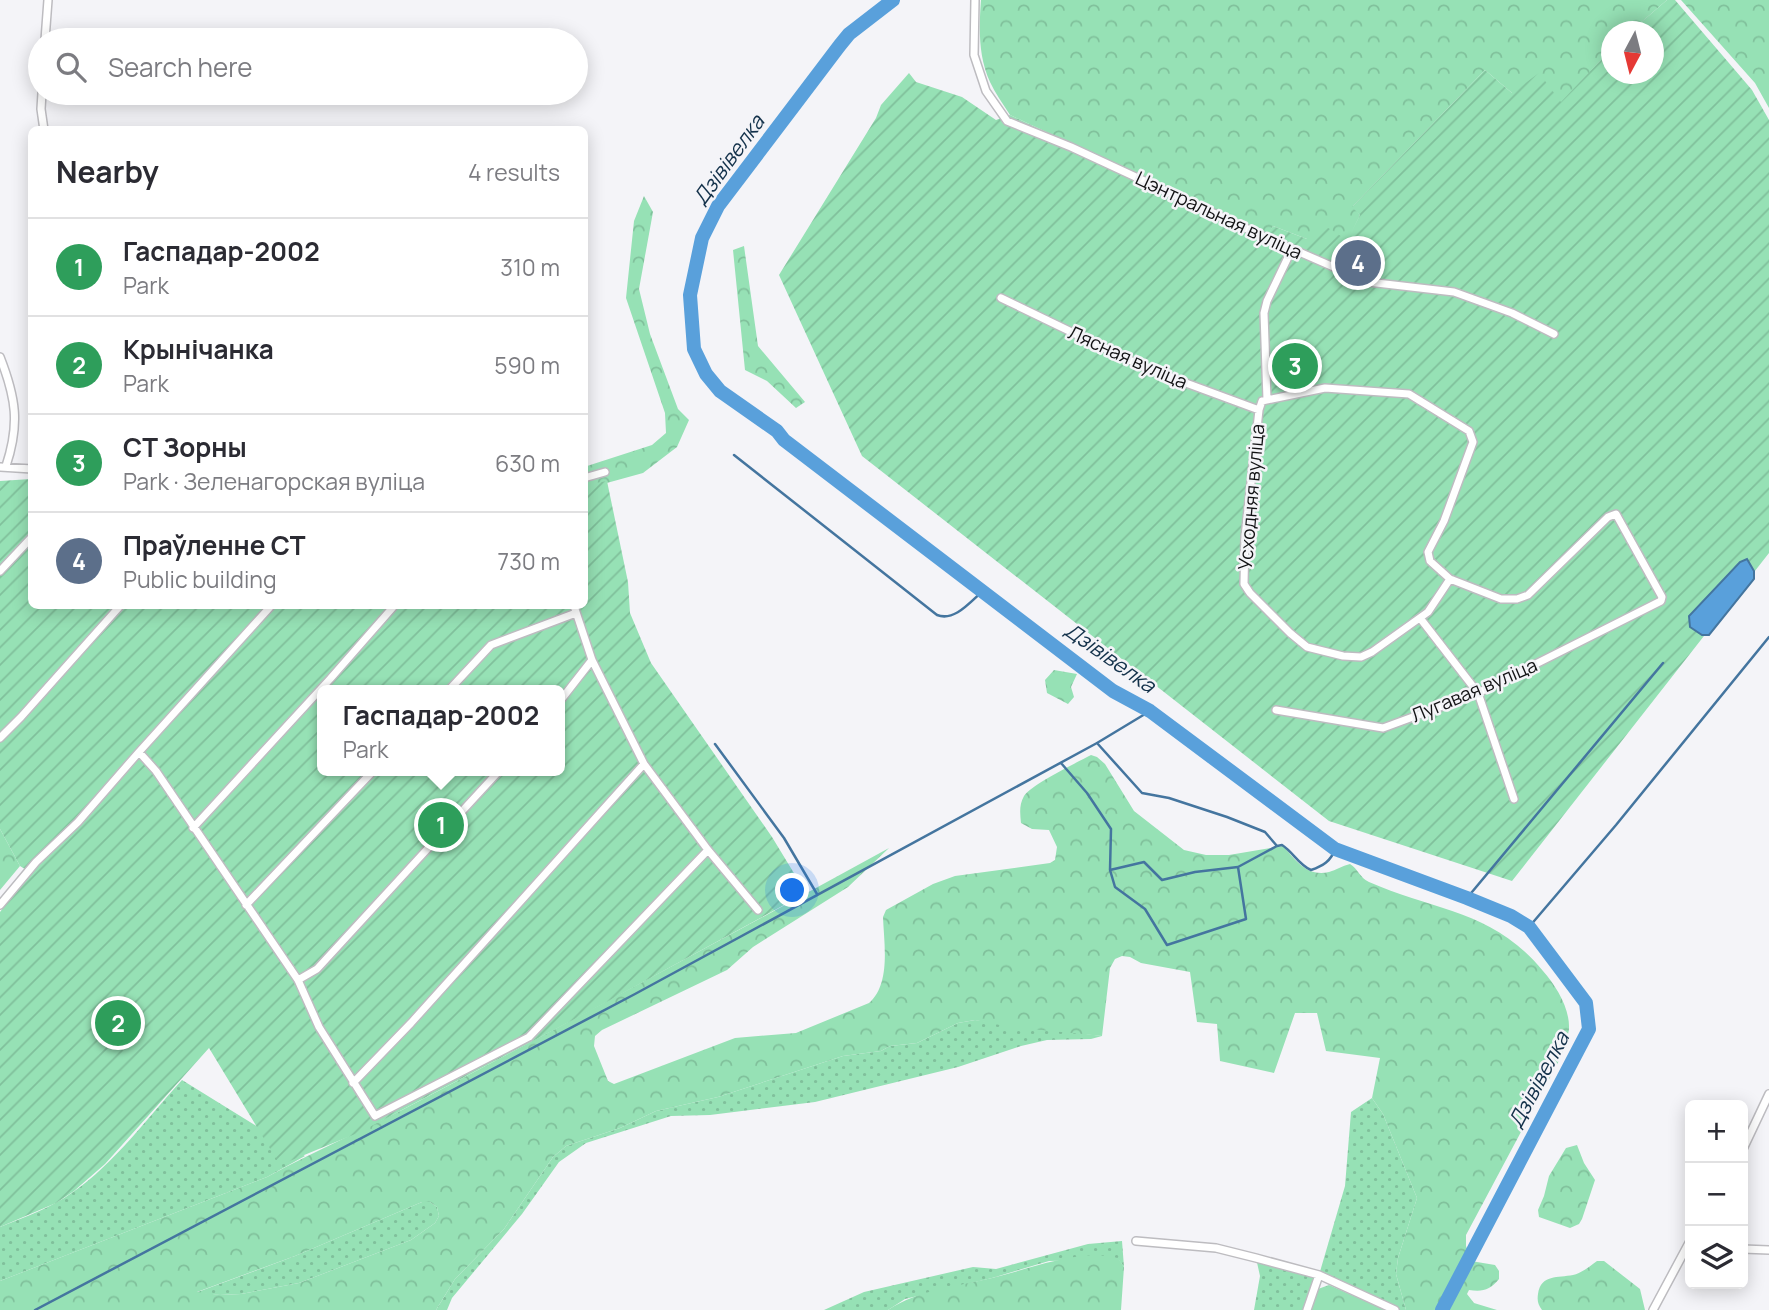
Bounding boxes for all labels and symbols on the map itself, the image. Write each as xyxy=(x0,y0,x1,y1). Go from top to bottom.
north arrow xyxy=(1601,21,1664,84)
water label: Дзівівелка xyxy=(686,108,771,210)
street label: Цэнтральная вуліца xyxy=(1131,165,1307,265)
pin: 4 xyxy=(1335,237,1381,289)
street label: Лясная вуліца xyxy=(1064,319,1192,395)
pin: 3 xyxy=(1272,340,1318,392)
street label: Усходняя вуліца xyxy=(1232,423,1270,571)
water label: Дзівівелка xyxy=(1060,616,1163,699)
street label: Лугавая вуліца xyxy=(1407,652,1541,728)
pin: 1 xyxy=(418,799,464,851)
your location xyxy=(775,873,809,907)
pin: 2 xyxy=(95,997,141,1049)
water label: Дзівівелка xyxy=(1501,1025,1576,1132)

